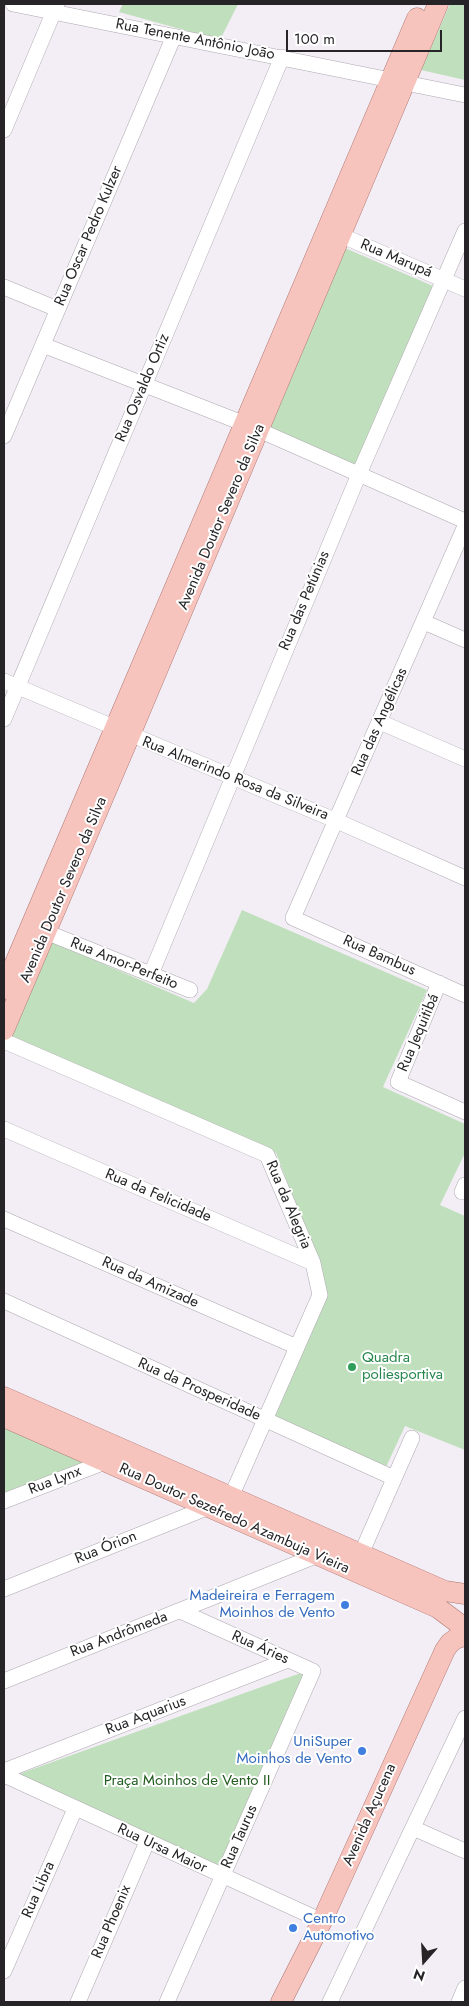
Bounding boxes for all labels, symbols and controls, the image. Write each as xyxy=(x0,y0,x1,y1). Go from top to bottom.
street label: Rua Tenente Antônio João xyxy=(114,16,276,64)
scale bar xyxy=(289,20,445,52)
text: 100 m xyxy=(294,28,335,50)
street label: Rua Oscar Pedro Kulzer xyxy=(51,163,127,309)
street label: Rua Marupá xyxy=(357,236,435,282)
street label: Rua Osvaldo Ortiz xyxy=(112,331,174,445)
street label: Avenida Doutor Severo da Silva xyxy=(175,421,269,613)
street label: Rua das Petúnias xyxy=(276,549,334,653)
street label: Rua das Angélicas xyxy=(348,665,412,779)
street label: Rua Almerindo Rosa da Silveira xyxy=(139,733,331,825)
street label: Avenida Doutor Severo da Silva xyxy=(17,794,111,986)
street label: Rua Bambus xyxy=(340,932,418,980)
street label: Rua Amor-Perfeito xyxy=(68,934,180,994)
street label: Rua Jequitibá xyxy=(395,991,443,1075)
street label: Rua da Alegria xyxy=(261,1158,315,1252)
street label: Rua da Felicidade xyxy=(102,1166,214,1226)
street label: Rua da Amizade xyxy=(99,1254,201,1312)
place label: Quadra poliesportiva xyxy=(362,1349,443,1384)
street label: Rua da Prosperidade xyxy=(135,1355,263,1425)
marker: Quadra poliesportiva xyxy=(346,1361,358,1373)
street label: Rua Doutor Sezefredo Azambuja Vieira xyxy=(116,1460,352,1578)
street label: Rua Lynx xyxy=(26,1463,84,1499)
street label: Rua Órion xyxy=(73,1527,139,1569)
place label: Madeireira e Ferragem Moinhos de Vento xyxy=(190,1587,335,1622)
marker: Madeireira e Ferragem Moinhos de Vento xyxy=(339,1599,351,1611)
street label: Rua Andrômeda xyxy=(68,1608,170,1662)
street label: Rua Áries xyxy=(229,1627,291,1669)
street label: Rua Aquarius xyxy=(103,1692,189,1740)
place label: UniSuper Moinhos de Vento xyxy=(236,1733,352,1768)
marker: UniSuper Moinhos de Vento xyxy=(356,1745,368,1757)
street label: Avenida Açucena xyxy=(339,1761,401,1869)
park label: Praça Moinhos de Vento II xyxy=(104,1772,270,1790)
street label: Rua Taurus xyxy=(218,1802,262,1872)
street label: Rua Ursa Maior xyxy=(114,1820,210,1878)
street label: Rua Libra xyxy=(19,1859,59,1921)
street label: Rua Phoenix xyxy=(88,1883,136,1961)
place label: Centro Automotivo xyxy=(303,1910,374,1945)
marker: Centro Automotivo xyxy=(287,1922,299,1934)
north arrow xyxy=(399,1936,449,1986)
text: N xyxy=(411,1964,428,1986)

